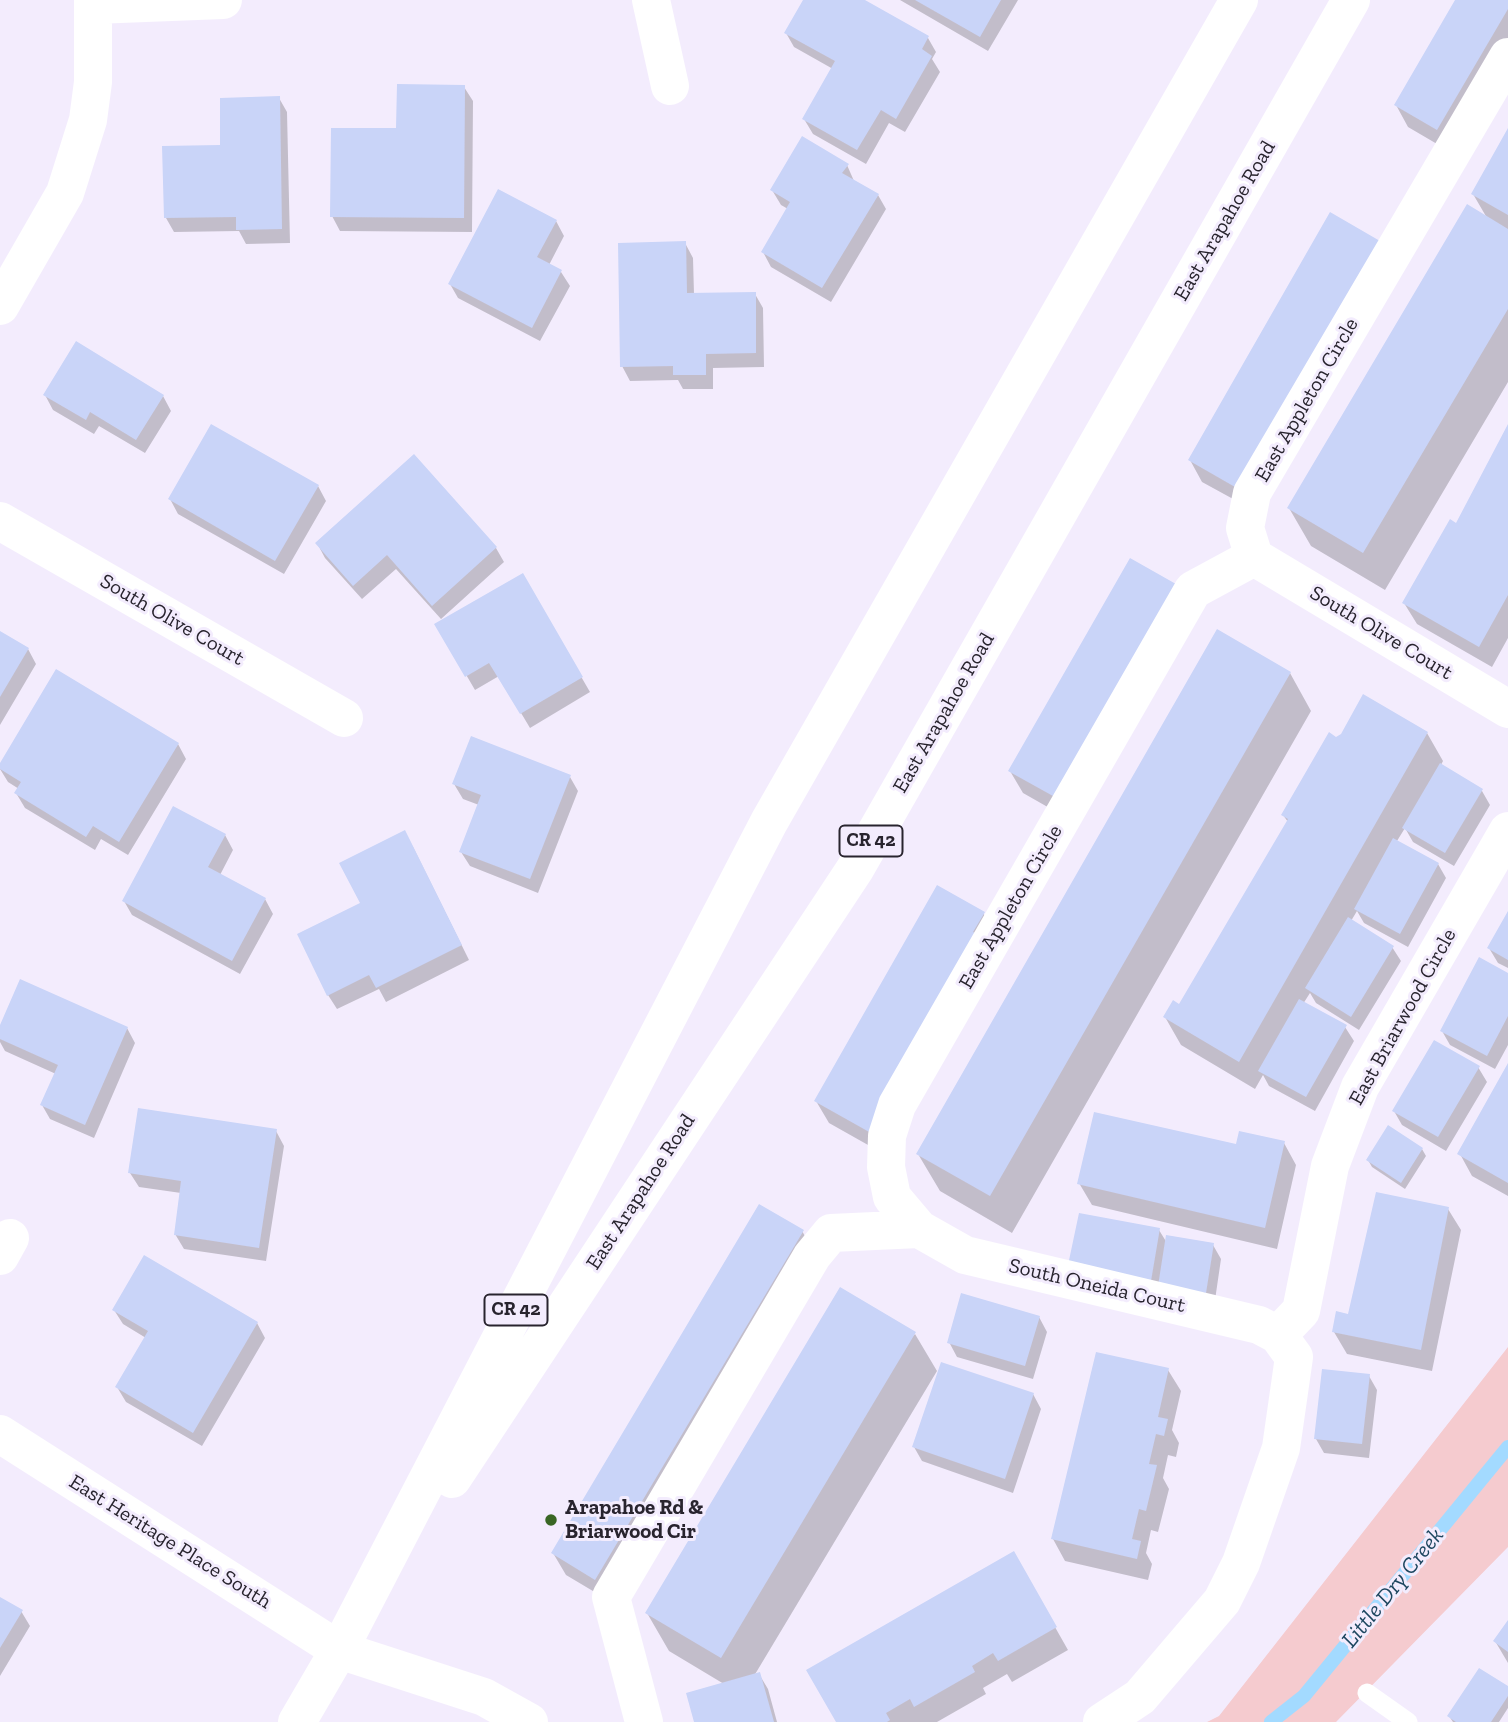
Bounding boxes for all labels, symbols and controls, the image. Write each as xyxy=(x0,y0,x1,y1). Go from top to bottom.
street label: East Arapahoe Road xyxy=(1169,136,1281,306)
street label: East Appleton Circle xyxy=(1250,314,1364,486)
street label: South Olive Court xyxy=(96,569,248,671)
street label: South Olive Court xyxy=(1305,580,1457,686)
street label: East Arapahoe Road xyxy=(888,628,1000,798)
street label: East Appleton Circle xyxy=(954,821,1068,993)
road number: CR 42 xyxy=(840,826,903,856)
street label: East Briarwood Circle xyxy=(1344,924,1462,1110)
street label: East Arapahoe Road xyxy=(581,1109,701,1275)
street label: South Oneida Court xyxy=(1006,1253,1188,1319)
road number: CR 42 xyxy=(484,1294,548,1326)
street label: East Heritage Place South xyxy=(64,1469,276,1615)
place label: Arapahoe Rd & Briarwood Cir xyxy=(565,1495,703,1545)
marker: Arapahoe Rd & Briarwood Cir xyxy=(543,1512,559,1528)
water label: Little Dry Creek xyxy=(1336,1522,1450,1654)

